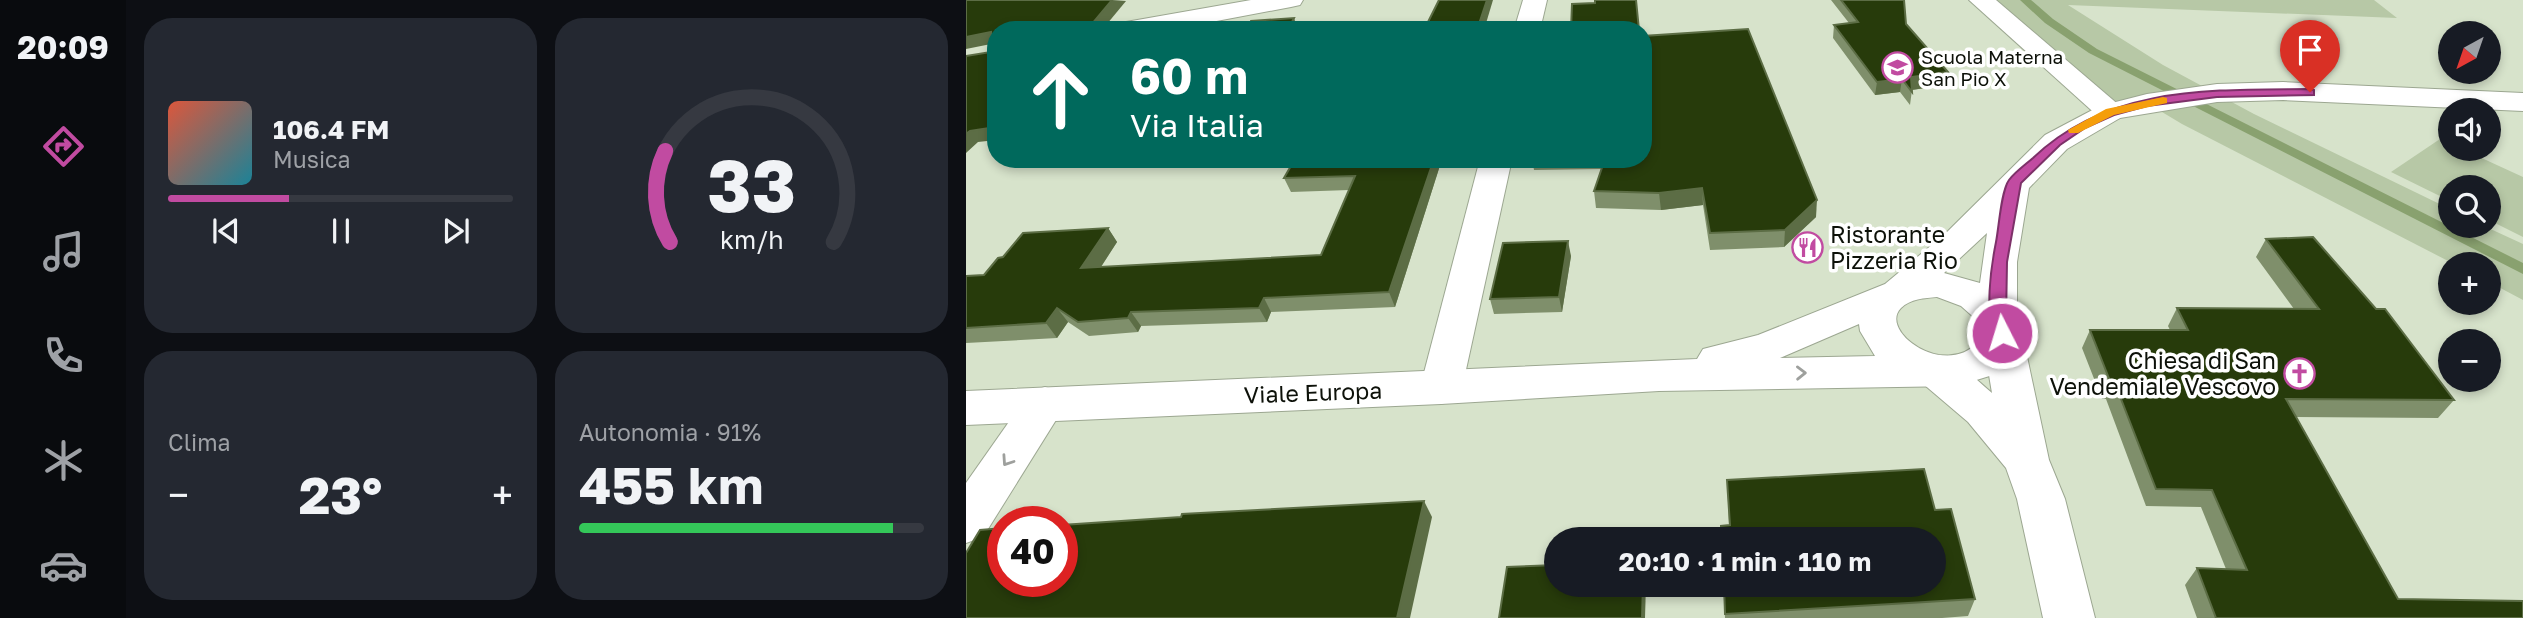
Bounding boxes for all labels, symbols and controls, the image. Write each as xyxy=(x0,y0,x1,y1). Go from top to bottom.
pin xyxy=(2280,20,2340,92)
north arrow xyxy=(2438,21,2501,84)
map controls xyxy=(2438,21,2501,392)
text: 20:09 xyxy=(17,28,109,66)
icon: arrive xyxy=(2291,31,2329,69)
place label: Scuola Materna San Pio X xyxy=(1921,45,2063,90)
text: 60 m xyxy=(1130,46,1248,105)
icon: ahead xyxy=(1015,49,1106,140)
school or university icon: Scuola Materna San Pio X xyxy=(1881,51,1915,85)
button: sound xyxy=(2438,98,2501,161)
text: Via Italia xyxy=(1130,106,1264,144)
text: 106.4 FM xyxy=(273,114,389,145)
icon: directions xyxy=(39,122,88,171)
text: 33 xyxy=(707,141,796,228)
text: Musica xyxy=(273,145,351,173)
button: search xyxy=(2438,175,2501,238)
icon: previous xyxy=(207,212,245,250)
icon: pause xyxy=(322,212,360,250)
icon: next xyxy=(437,212,475,250)
place label: Ristorante Pizzeria Rio xyxy=(1830,220,1958,274)
text: km/h xyxy=(720,224,783,255)
icon: music xyxy=(39,227,88,276)
restaurant icon: Ristorante Pizzeria Rio xyxy=(1790,231,1824,265)
button: + xyxy=(2438,252,2501,315)
position arrow xyxy=(1965,296,2039,370)
button: − xyxy=(2438,329,2501,392)
icon: phone xyxy=(39,331,88,380)
place label: Chiesa di San Vendemiale Vescovo xyxy=(2050,346,2276,400)
church icon: Chiesa di San Vendemiale Vescovo xyxy=(2282,357,2316,391)
one-way arrow xyxy=(1796,365,1807,380)
street label: Viale Europa xyxy=(1243,376,1383,408)
text: Autonomia · 91% xyxy=(579,418,761,446)
text: Clima xyxy=(168,428,231,456)
icon: climate xyxy=(39,436,88,485)
text: 455 km xyxy=(579,453,764,515)
one-way arrow xyxy=(1002,453,1015,466)
text: 23° xyxy=(299,463,382,525)
text: − xyxy=(168,472,189,517)
text: + xyxy=(492,472,513,517)
speed limit sign: 40 xyxy=(987,506,1078,597)
icon: car xyxy=(39,541,88,590)
text: 20:10 · 1 min · 110 m xyxy=(1619,546,1871,577)

